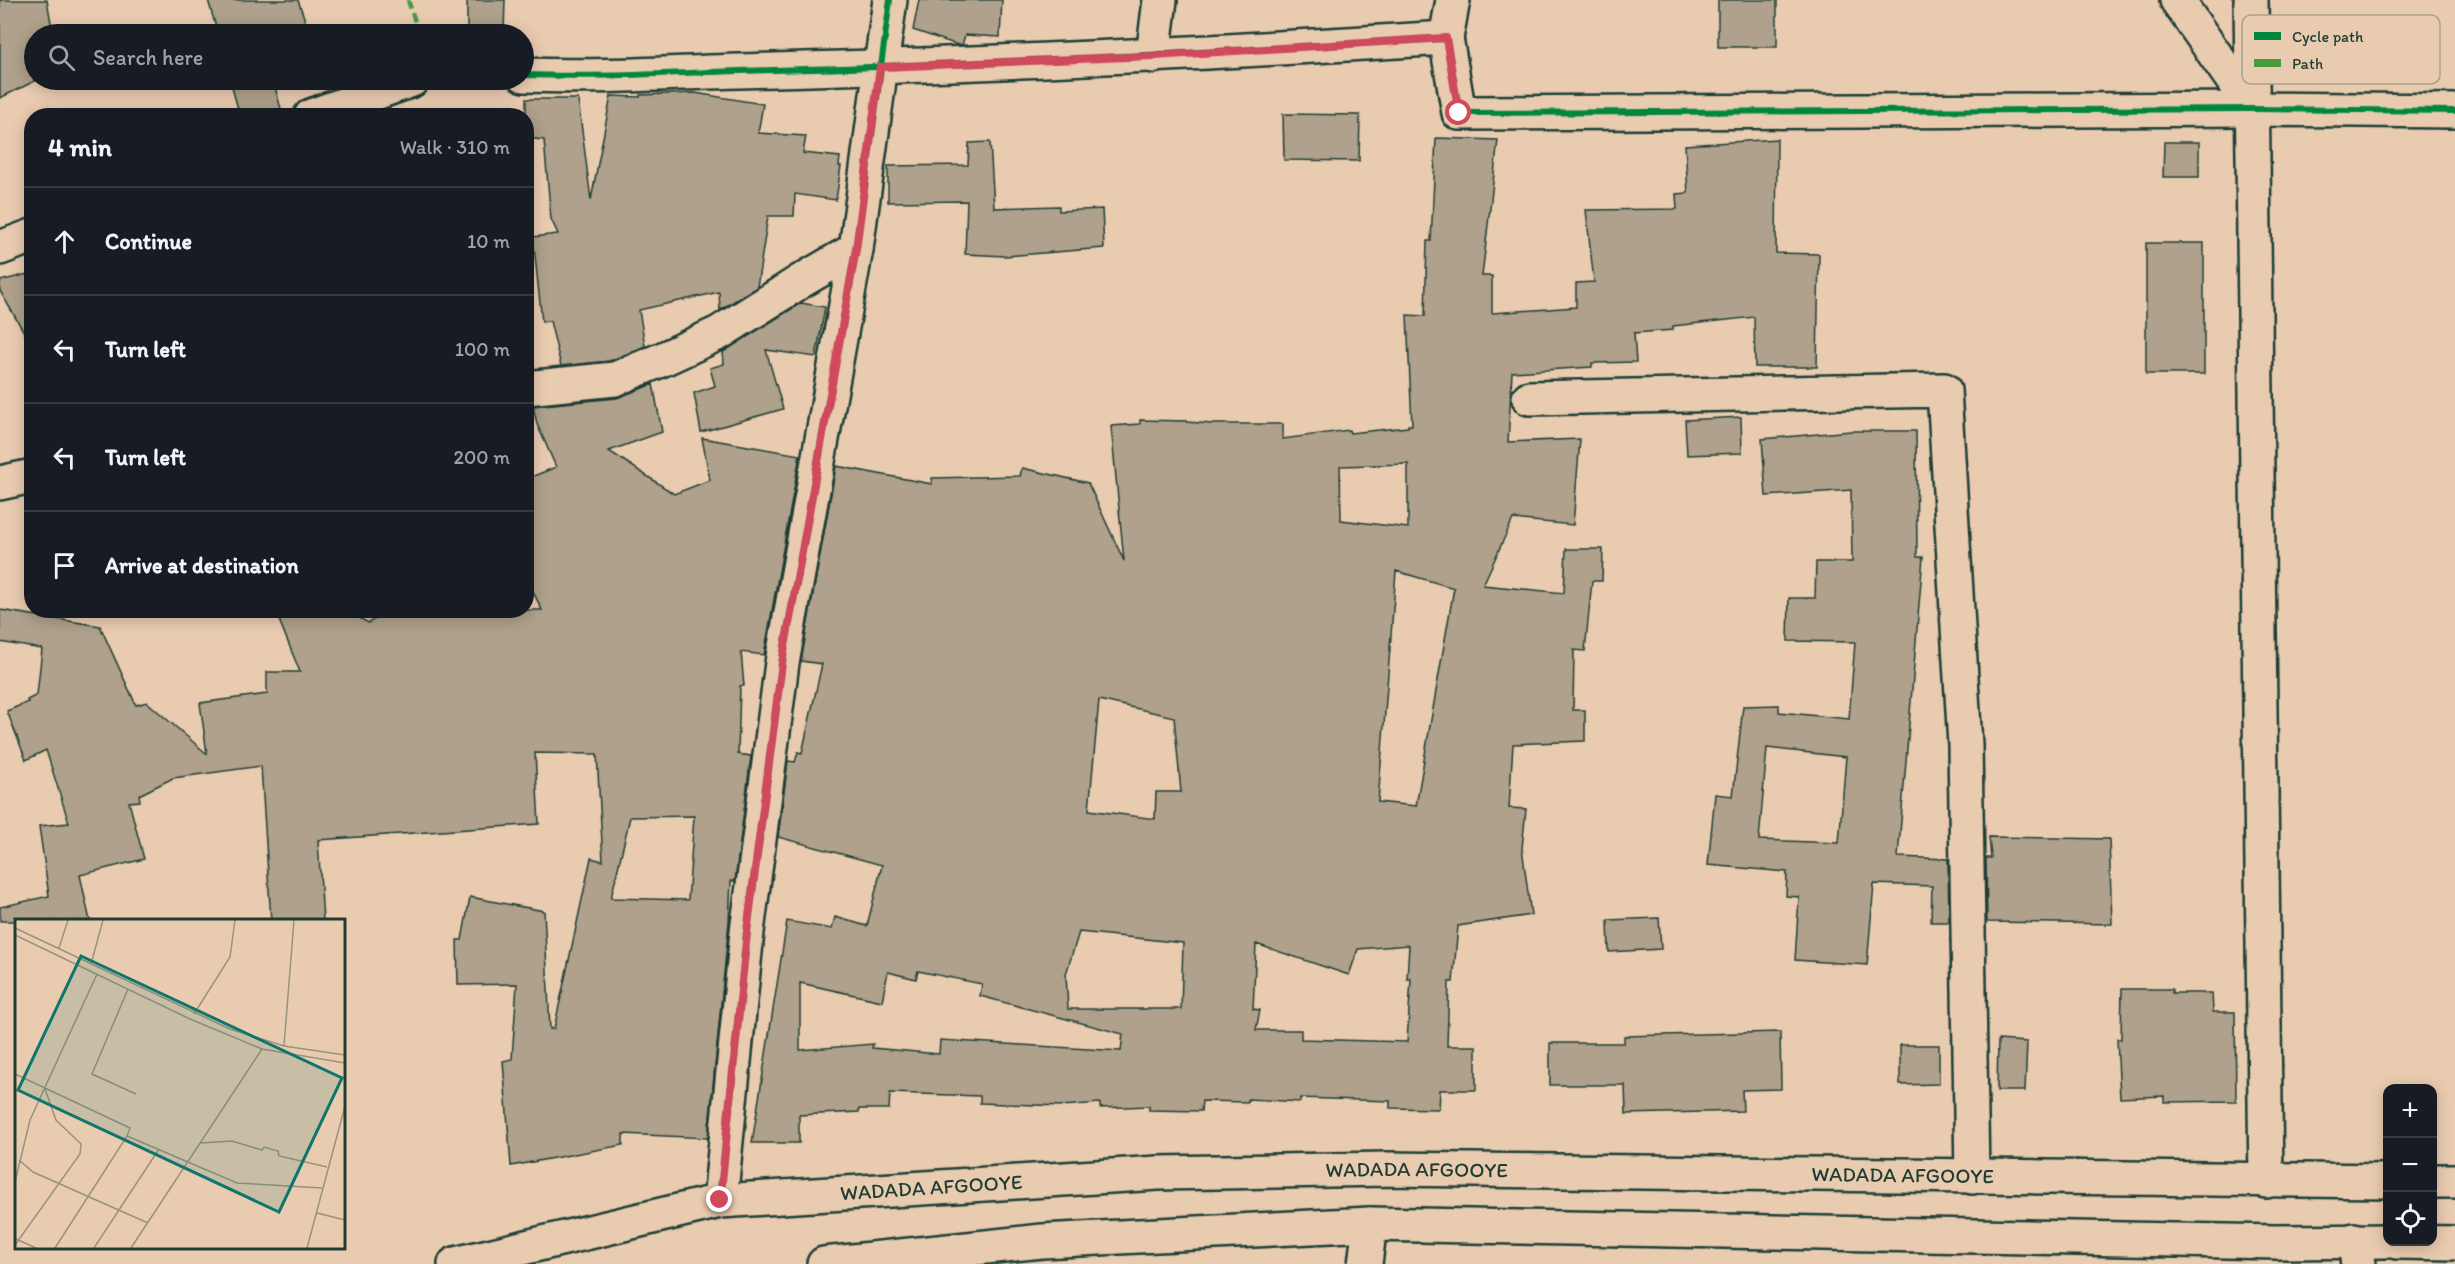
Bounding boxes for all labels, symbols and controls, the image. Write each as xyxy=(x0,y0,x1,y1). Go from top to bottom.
legend xyxy=(2242,15,2440,84)
search box xyxy=(24,24,534,90)
text: Cycle path xyxy=(2292,27,2364,46)
icon: search xyxy=(45,41,78,74)
text: Search here xyxy=(93,44,203,71)
text: Path xyxy=(2292,54,2323,73)
route start xyxy=(1445,99,1471,125)
text: 4 min xyxy=(48,131,112,163)
text: Walk · 310 m xyxy=(400,135,510,159)
icon: ahead xyxy=(48,225,81,258)
text: Continue xyxy=(105,228,192,255)
text: 10 m xyxy=(467,229,510,253)
icon: left xyxy=(48,333,81,366)
text: Turn left xyxy=(105,336,186,363)
text: 100 m xyxy=(455,337,510,361)
icon: left xyxy=(48,441,81,474)
text: Turn left xyxy=(105,444,186,471)
text: 200 m xyxy=(454,445,510,469)
icon: arrive xyxy=(48,549,81,582)
text: Arrive at destination xyxy=(105,552,299,579)
inset map xyxy=(15,919,345,1249)
map controls xyxy=(2383,1084,2437,1246)
button: + xyxy=(2383,1084,2437,1138)
button: − xyxy=(2383,1138,2437,1192)
street label: WADADA AFGOOYE xyxy=(1325,1156,1508,1182)
street label: WADADA AFGOOYE xyxy=(1811,1161,1994,1188)
street label: WADADA AFGOOYE xyxy=(839,1169,1023,1205)
route end xyxy=(706,1186,732,1212)
button: locate xyxy=(2383,1192,2437,1246)

